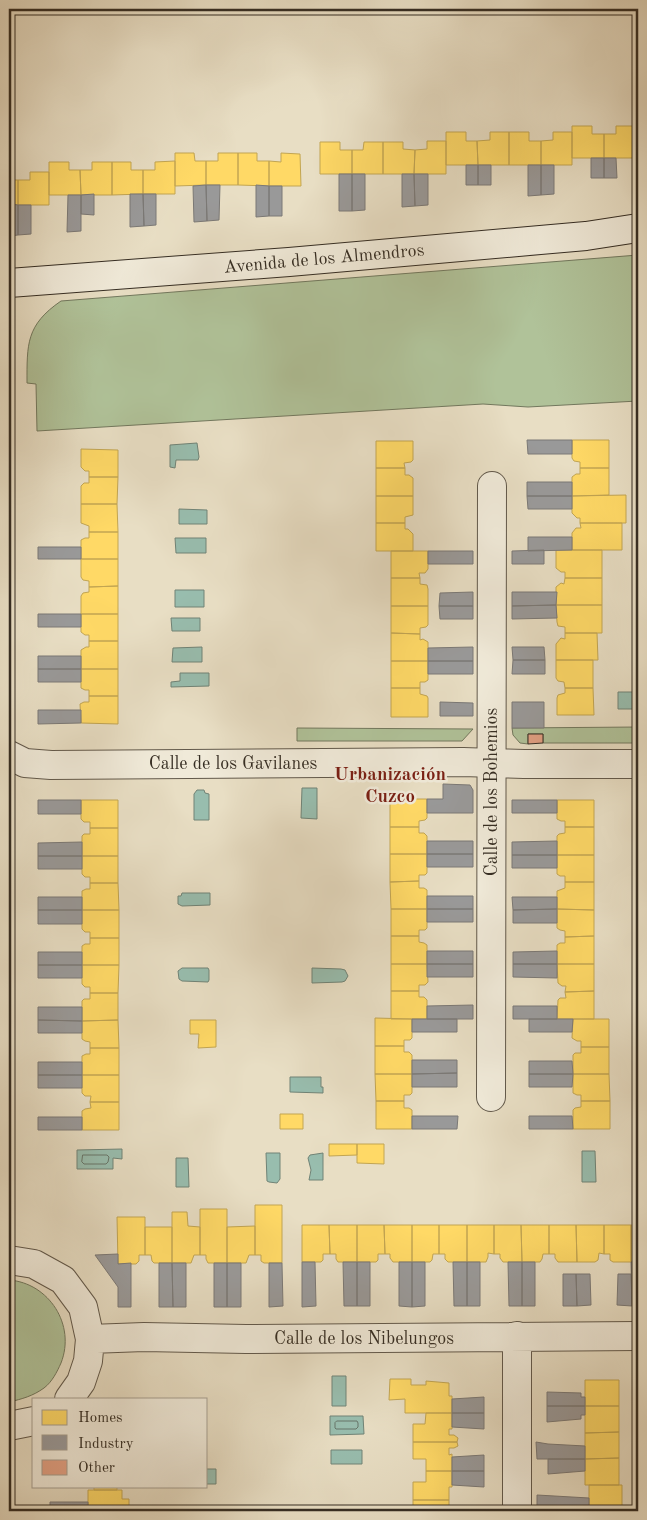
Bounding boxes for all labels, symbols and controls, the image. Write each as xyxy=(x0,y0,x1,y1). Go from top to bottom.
street label: Avenida de los Almendros xyxy=(223,241,425,277)
street label: Calle de los Bohemios xyxy=(483,707,501,876)
street label: Calle de los Gavilanes xyxy=(149,755,317,773)
district label: Urbanización Cuzco xyxy=(334,766,446,807)
street label: Calle de los Nibelungos xyxy=(274,1330,454,1348)
legend xyxy=(32,1398,208,1488)
text: Homes xyxy=(78,1411,123,1426)
text: Industry xyxy=(78,1437,134,1452)
text: Other xyxy=(78,1461,115,1476)

